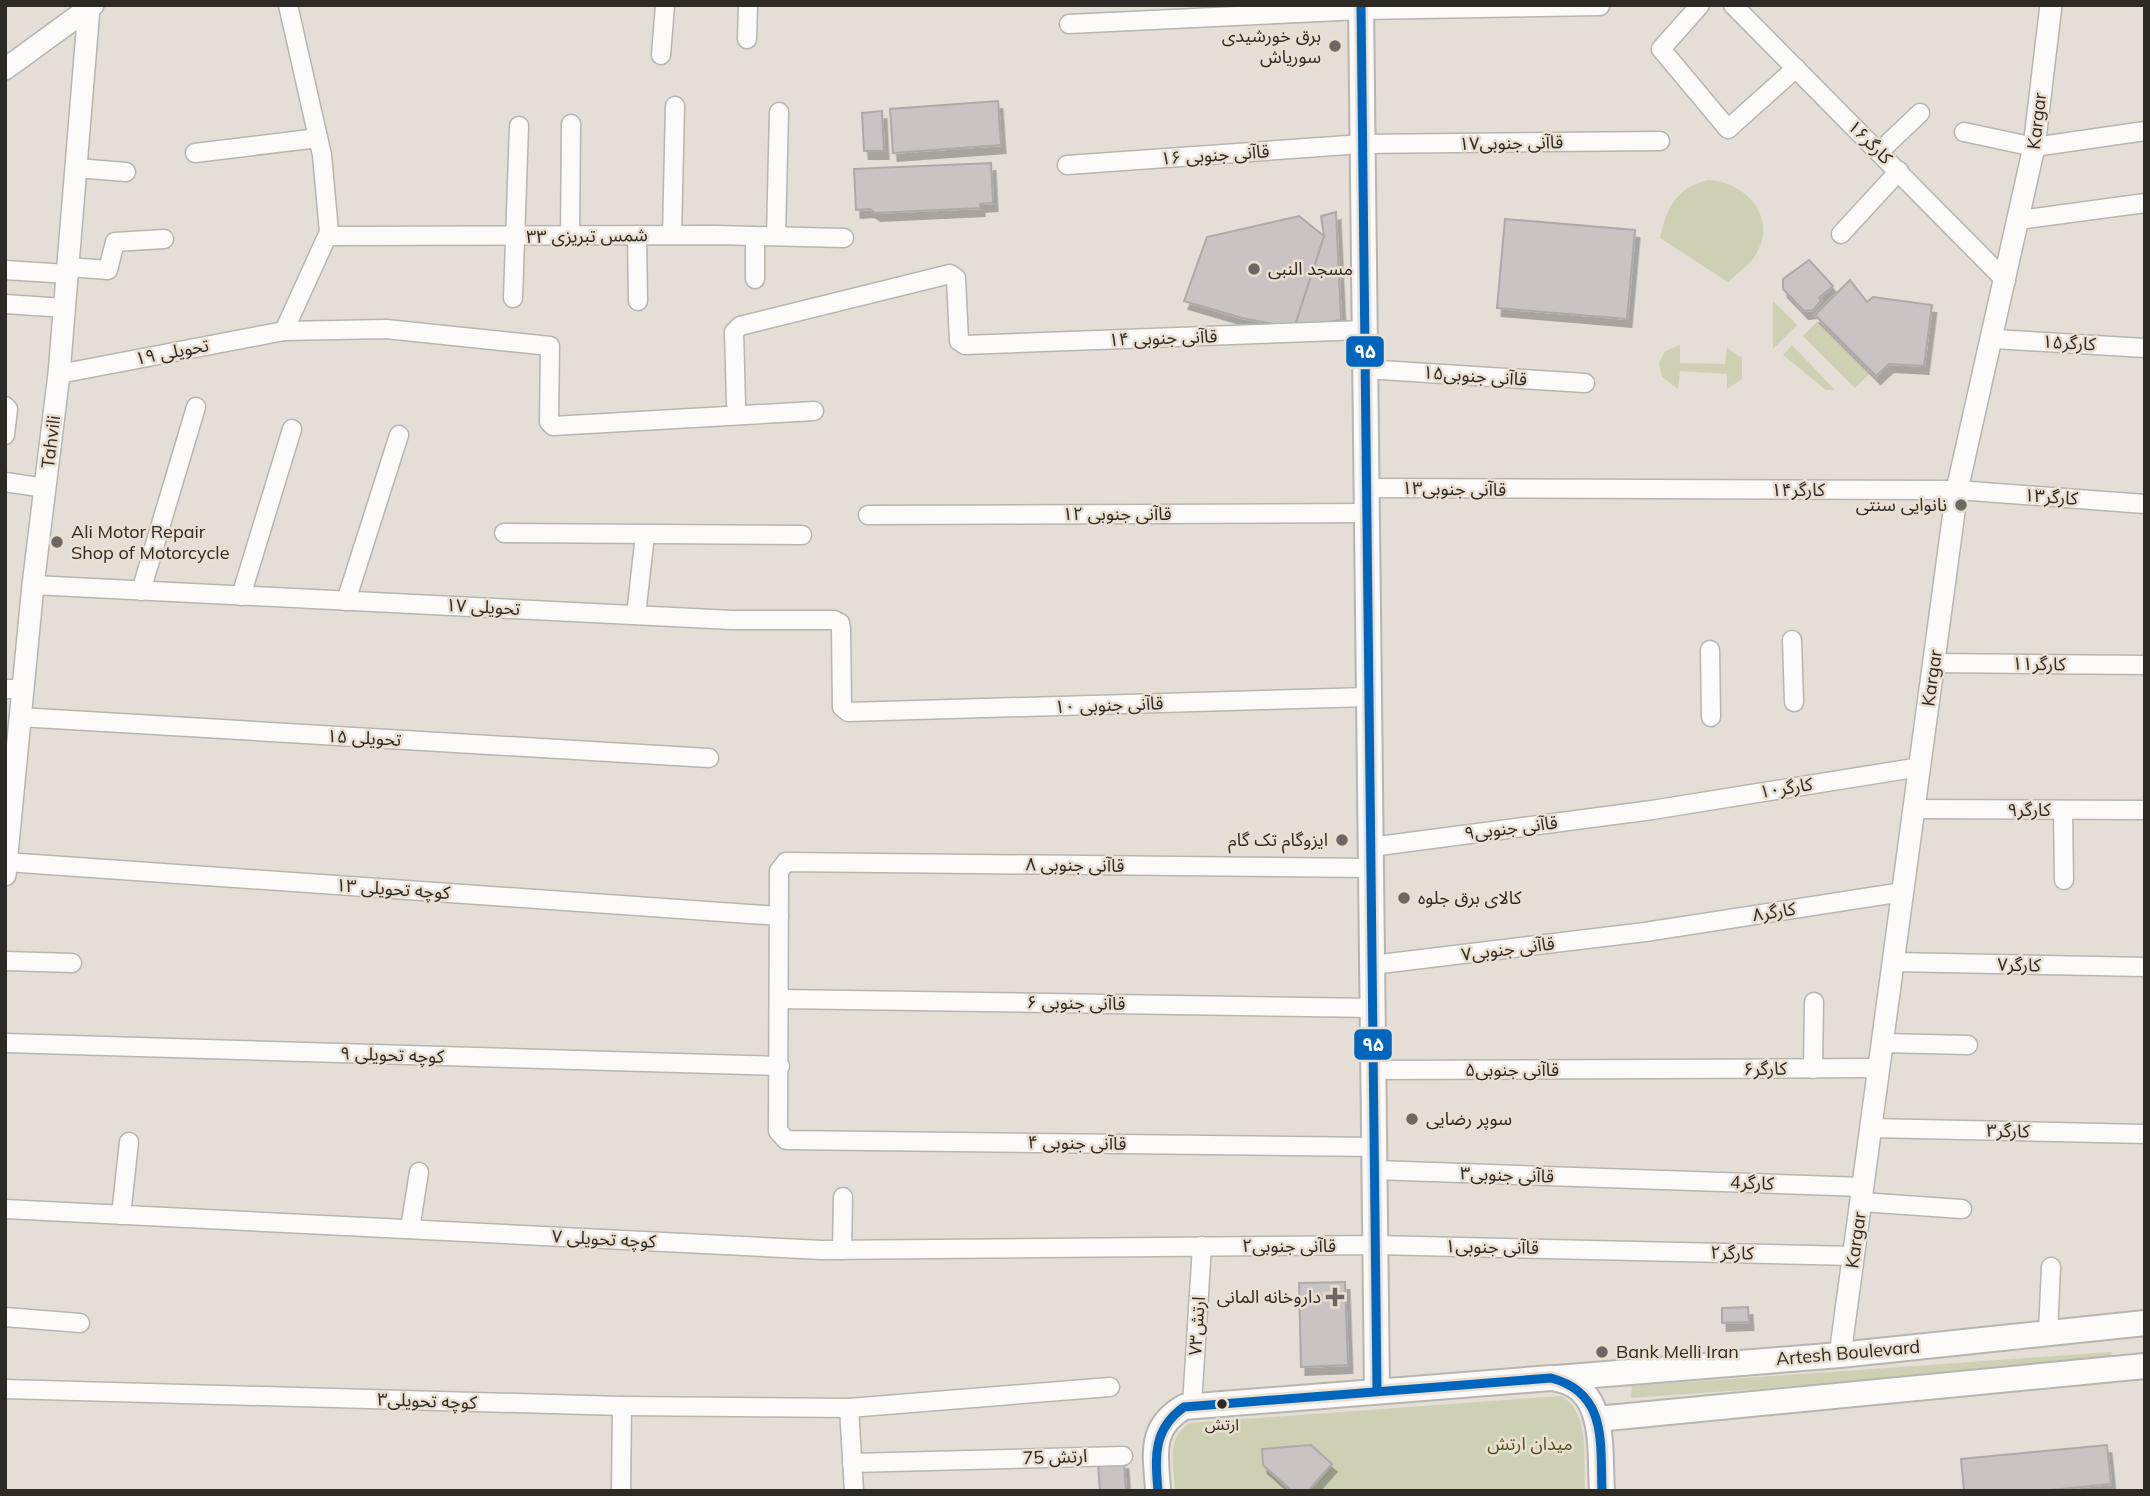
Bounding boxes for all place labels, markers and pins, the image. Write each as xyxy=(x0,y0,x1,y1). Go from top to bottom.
place label: برق خورشیدی سوریاش xyxy=(1222,24,1321,68)
marker: برق خورشیدی سوریاش xyxy=(1327,38,1343,54)
place label: مسجد النبی xyxy=(1268,257,1353,280)
marker: مسجد النبی xyxy=(1246,261,1262,277)
place label: نانوایی سنتی xyxy=(1856,493,1947,516)
marker: نانوایی سنتی xyxy=(1953,497,1969,513)
place label: Ali Motor Repair Shop of Motorcycle xyxy=(71,520,229,564)
marker: Ali Motor Repair Shop of Motorcycle xyxy=(49,534,65,550)
place label: ایزوگام تک گام xyxy=(1228,828,1328,854)
marker: ایزوگام تک گام xyxy=(1334,832,1350,848)
place label: کالای برق جلوه xyxy=(1418,886,1522,909)
marker: کالای برق جلوه xyxy=(1396,890,1412,906)
place label: سوپر رضایی xyxy=(1426,1107,1512,1130)
marker: سوپر رضایی xyxy=(1404,1111,1420,1127)
place label: داروخانه المانی xyxy=(1217,1285,1321,1308)
marker: داروخانه المانی xyxy=(1327,1289,1343,1305)
place label: Bank Melli Iran xyxy=(1616,1340,1739,1363)
marker: Bank Melli Iran xyxy=(1594,1344,1610,1360)
marker: ارتش xyxy=(1215,1397,1229,1411)
place label: ارتش xyxy=(1205,1414,1239,1434)

